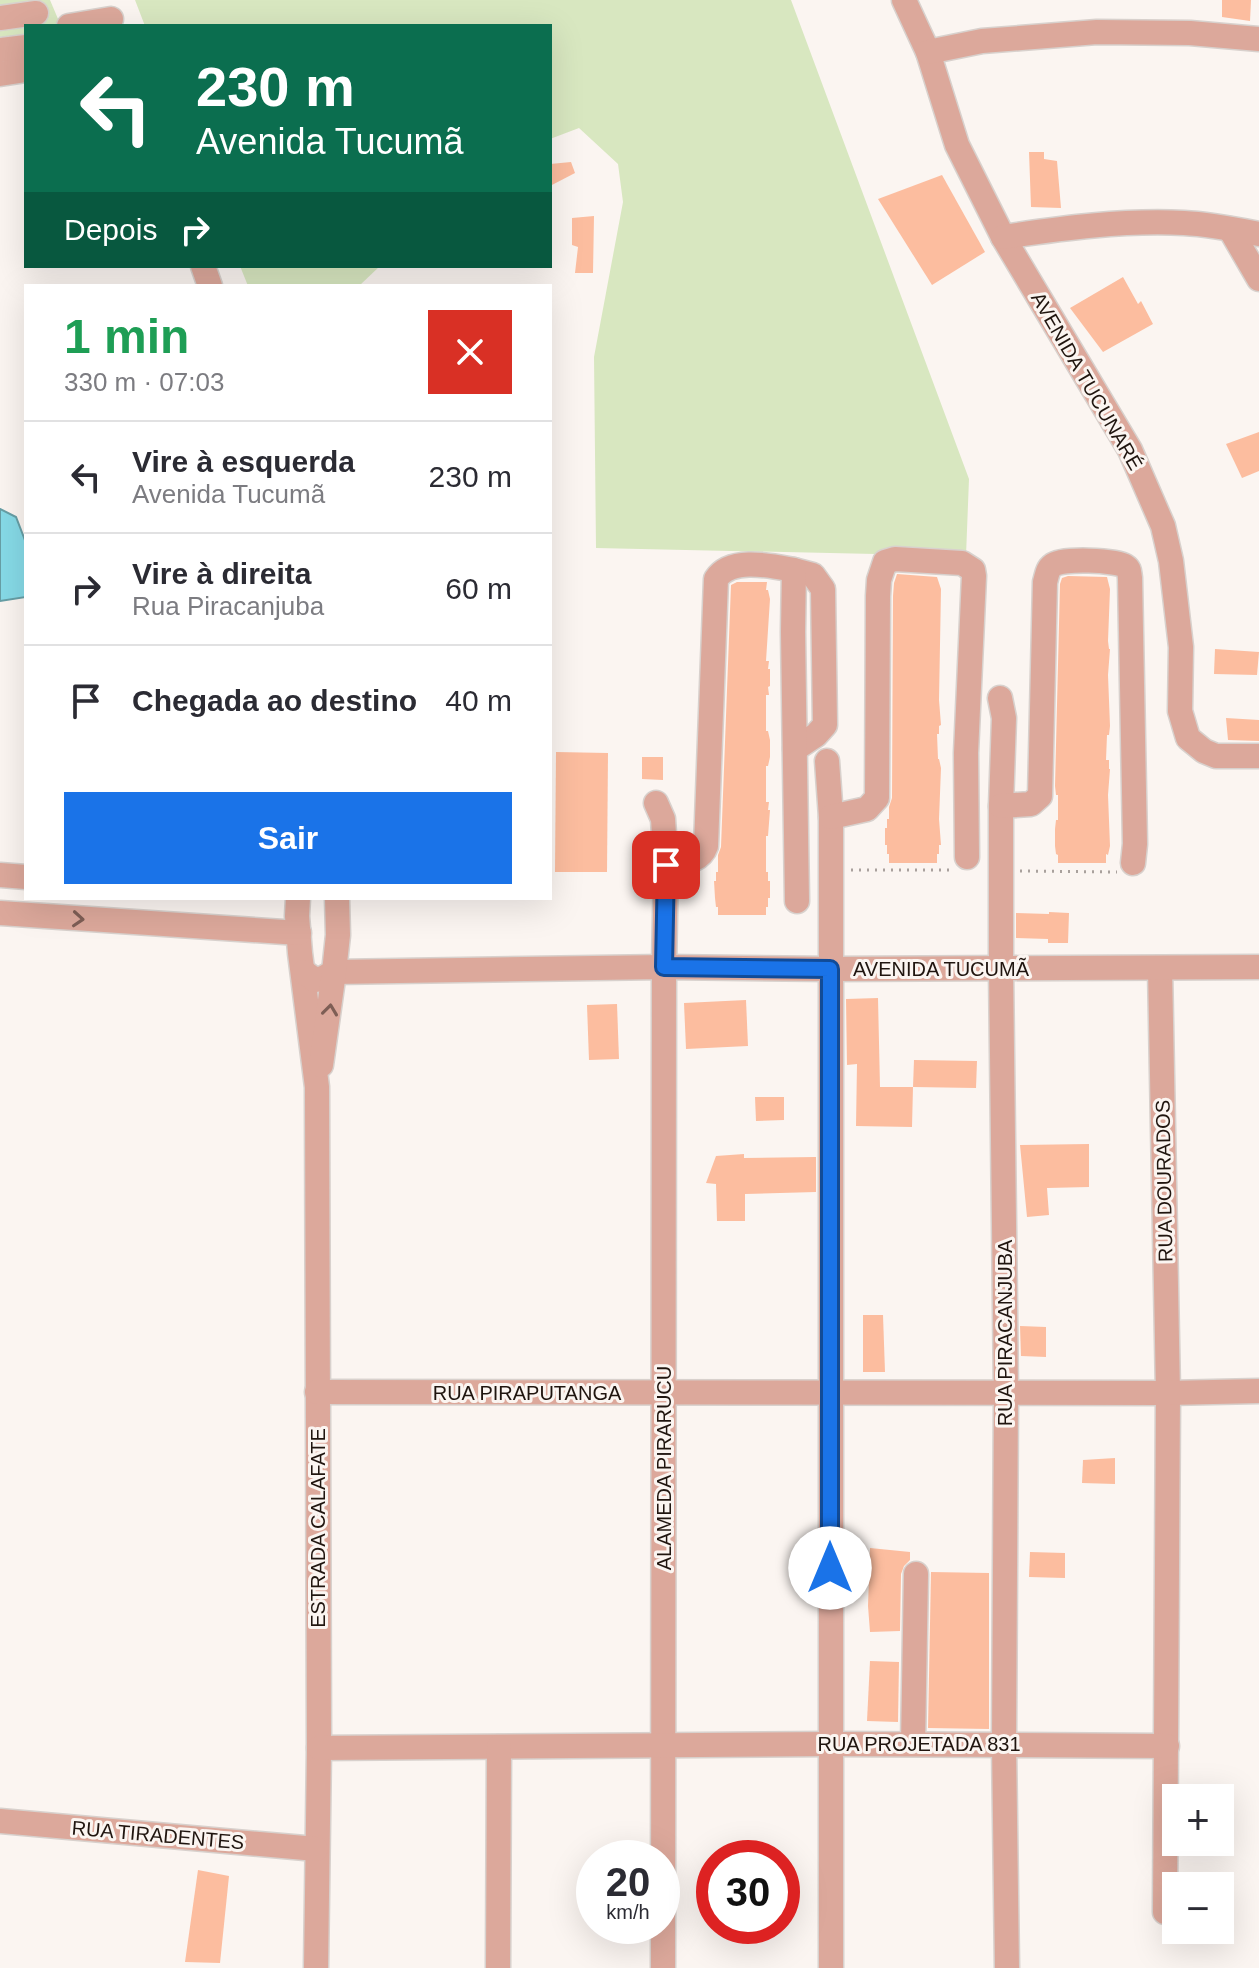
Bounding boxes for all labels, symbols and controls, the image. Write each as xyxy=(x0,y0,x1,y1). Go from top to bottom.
text: 230 m xyxy=(196,55,355,118)
icon: left xyxy=(64,56,168,160)
text: Avenida Tucumã xyxy=(196,121,464,162)
icon: right xyxy=(173,208,217,252)
text: Depois xyxy=(64,213,157,246)
street label: AVENIDA TUCUNARÉ xyxy=(1027,288,1147,474)
text: 1 min xyxy=(64,310,189,363)
button: close xyxy=(428,310,512,394)
text: 330 m · 07:03 xyxy=(64,367,224,397)
text: Vire à esquerda xyxy=(132,445,355,478)
icon: left xyxy=(64,455,108,499)
text: 230 m xyxy=(429,460,512,493)
text: Avenida Tucumã xyxy=(132,479,325,509)
text: Vire à direita xyxy=(132,557,312,590)
icon: right xyxy=(64,567,108,611)
text: 60 m xyxy=(445,572,512,605)
text: Rua Piracanjuba xyxy=(132,591,324,621)
icon: arrive xyxy=(64,679,108,723)
text: Chegada ao destino xyxy=(132,684,417,717)
text: 40 m xyxy=(445,684,512,717)
button: Sair xyxy=(64,792,512,884)
pin xyxy=(632,831,700,899)
icon: arrive xyxy=(644,843,688,887)
one-way arrow xyxy=(72,910,85,927)
street label: AVENIDA TUCUMÃ xyxy=(853,957,1030,980)
one-way arrow xyxy=(321,1003,338,1016)
street label: RUA DOURADOS xyxy=(1152,1100,1176,1262)
street label: RUA PIRACANJUBA xyxy=(994,1239,1016,1426)
street label: ALAMEDA PIRARUCU xyxy=(653,1366,675,1570)
street label: RUA PIRAPUTANGA xyxy=(433,1382,622,1404)
street label: ESTRADA CALAFATE xyxy=(307,1428,329,1628)
position arrow xyxy=(788,1526,872,1610)
street label: RUA PROJETADA 831 xyxy=(817,1733,1021,1755)
map controls xyxy=(1162,1784,1234,1944)
button: + xyxy=(1162,1784,1234,1856)
street label: RUA TIRADENTES xyxy=(71,1817,245,1853)
speed limit sign: 30 xyxy=(696,1840,800,1944)
text: 20 xyxy=(606,1860,650,1904)
button: − xyxy=(1162,1872,1234,1944)
text: km/h xyxy=(606,1901,650,1923)

